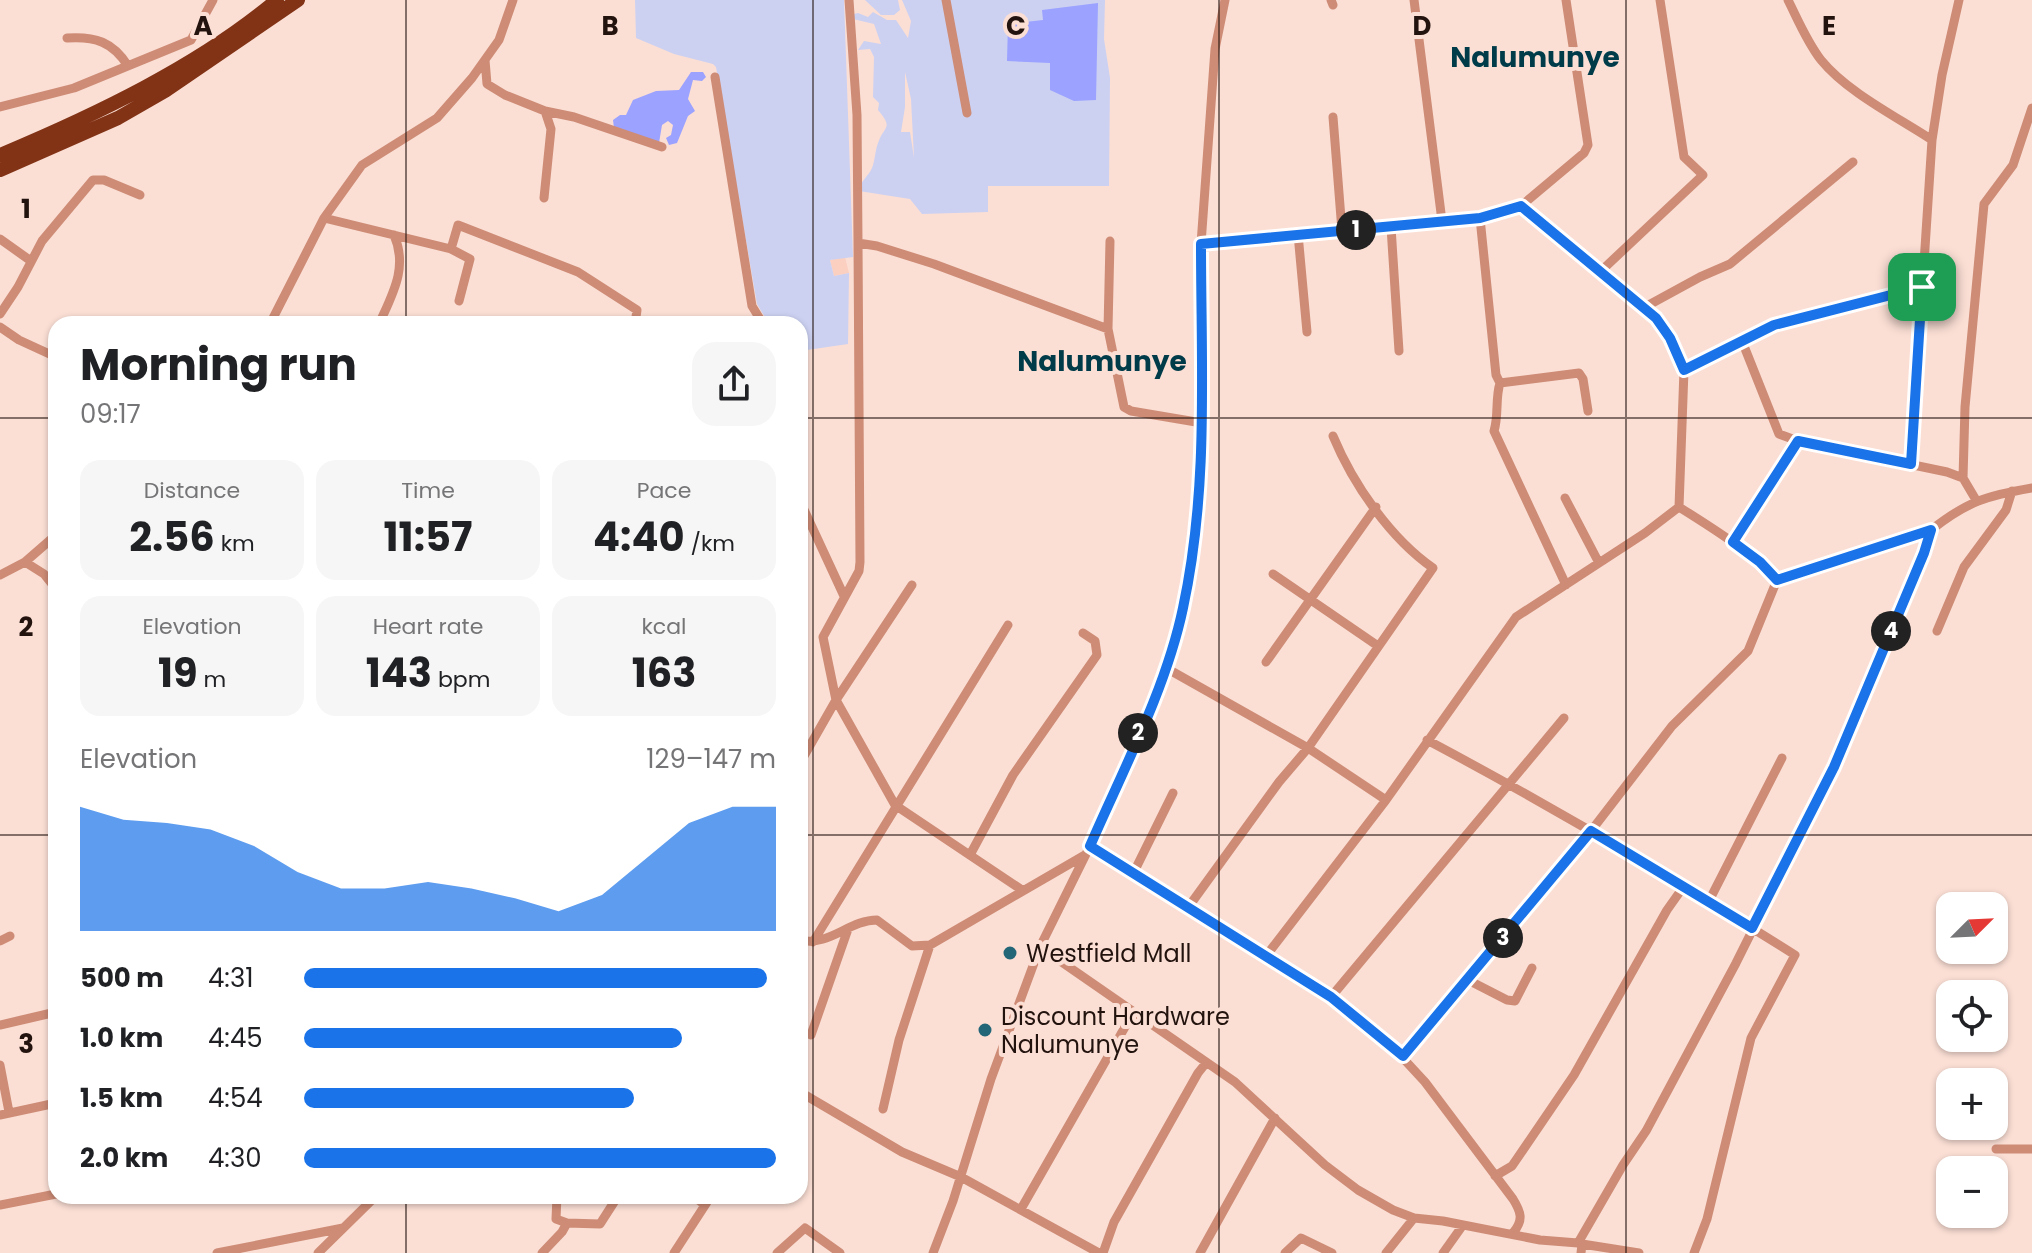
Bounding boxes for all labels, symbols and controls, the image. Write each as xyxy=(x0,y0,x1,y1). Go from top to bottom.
text: A xyxy=(193,8,213,44)
text: B xyxy=(601,8,619,44)
text: C xyxy=(1006,8,1026,44)
text: D xyxy=(1413,8,1432,44)
text: E xyxy=(1822,8,1836,44)
district label: Nalumunye xyxy=(1450,38,1620,77)
text: 1 xyxy=(21,191,31,227)
pin: 1 xyxy=(1336,210,1376,250)
text: 1 xyxy=(1352,214,1360,245)
pin xyxy=(1888,253,1956,321)
icon: arrive xyxy=(1900,265,1944,309)
text: Morning run xyxy=(80,334,357,395)
button: share xyxy=(692,342,776,426)
district label: Nalumunye xyxy=(1017,342,1187,381)
text: 09:17 xyxy=(80,396,141,432)
text: Distance xyxy=(144,475,240,506)
text: Time xyxy=(401,475,455,506)
text: Pace xyxy=(637,475,691,506)
text: 2.56 xyxy=(129,509,215,565)
text: 11:57 xyxy=(384,509,472,565)
text: 4:40 xyxy=(593,509,685,565)
text: km xyxy=(215,528,255,559)
text: /km xyxy=(685,528,735,559)
text: 2 xyxy=(19,609,34,645)
text: Elevation xyxy=(142,611,242,642)
text: Heart rate xyxy=(373,611,483,642)
text: kcal xyxy=(642,611,686,642)
pin: 4 xyxy=(1871,611,1911,651)
text: 4 xyxy=(1884,615,1898,646)
text: 19 xyxy=(158,645,198,701)
text: 143 xyxy=(366,645,432,701)
text: 163 xyxy=(632,645,696,701)
text: m xyxy=(198,664,226,695)
text: bpm xyxy=(432,664,490,695)
pin: 2 xyxy=(1118,713,1158,753)
text: 2 xyxy=(1132,717,1144,748)
text: Elevation xyxy=(80,741,197,777)
text: 129–147 m xyxy=(646,741,776,777)
north arrow xyxy=(1936,892,2008,964)
map controls xyxy=(1936,892,2008,1228)
pin: 3 xyxy=(1483,918,1523,958)
text: 3 xyxy=(1496,922,1510,953)
place label: Westfield Mall xyxy=(1026,937,1191,970)
marker: Westfield Mall xyxy=(1001,944,1019,962)
text: 500 m xyxy=(80,960,164,996)
text: 4:31 xyxy=(208,960,254,996)
button: locate xyxy=(1936,980,2008,1052)
place label: Discount Hardware Nalumunye xyxy=(1001,1000,1230,1061)
text: 1.0 km xyxy=(80,1020,163,1056)
text: 4:45 xyxy=(208,1020,263,1056)
marker: Discount Hardware Nalumunye xyxy=(976,1021,994,1039)
text: 3 xyxy=(18,1026,34,1062)
button: + xyxy=(1936,1068,2008,1140)
text: 1.5 km xyxy=(80,1080,163,1116)
text: 4:54 xyxy=(208,1080,263,1116)
text: 2.0 km xyxy=(80,1140,168,1176)
text: 4:30 xyxy=(208,1140,262,1176)
button: − xyxy=(1936,1156,2008,1228)

